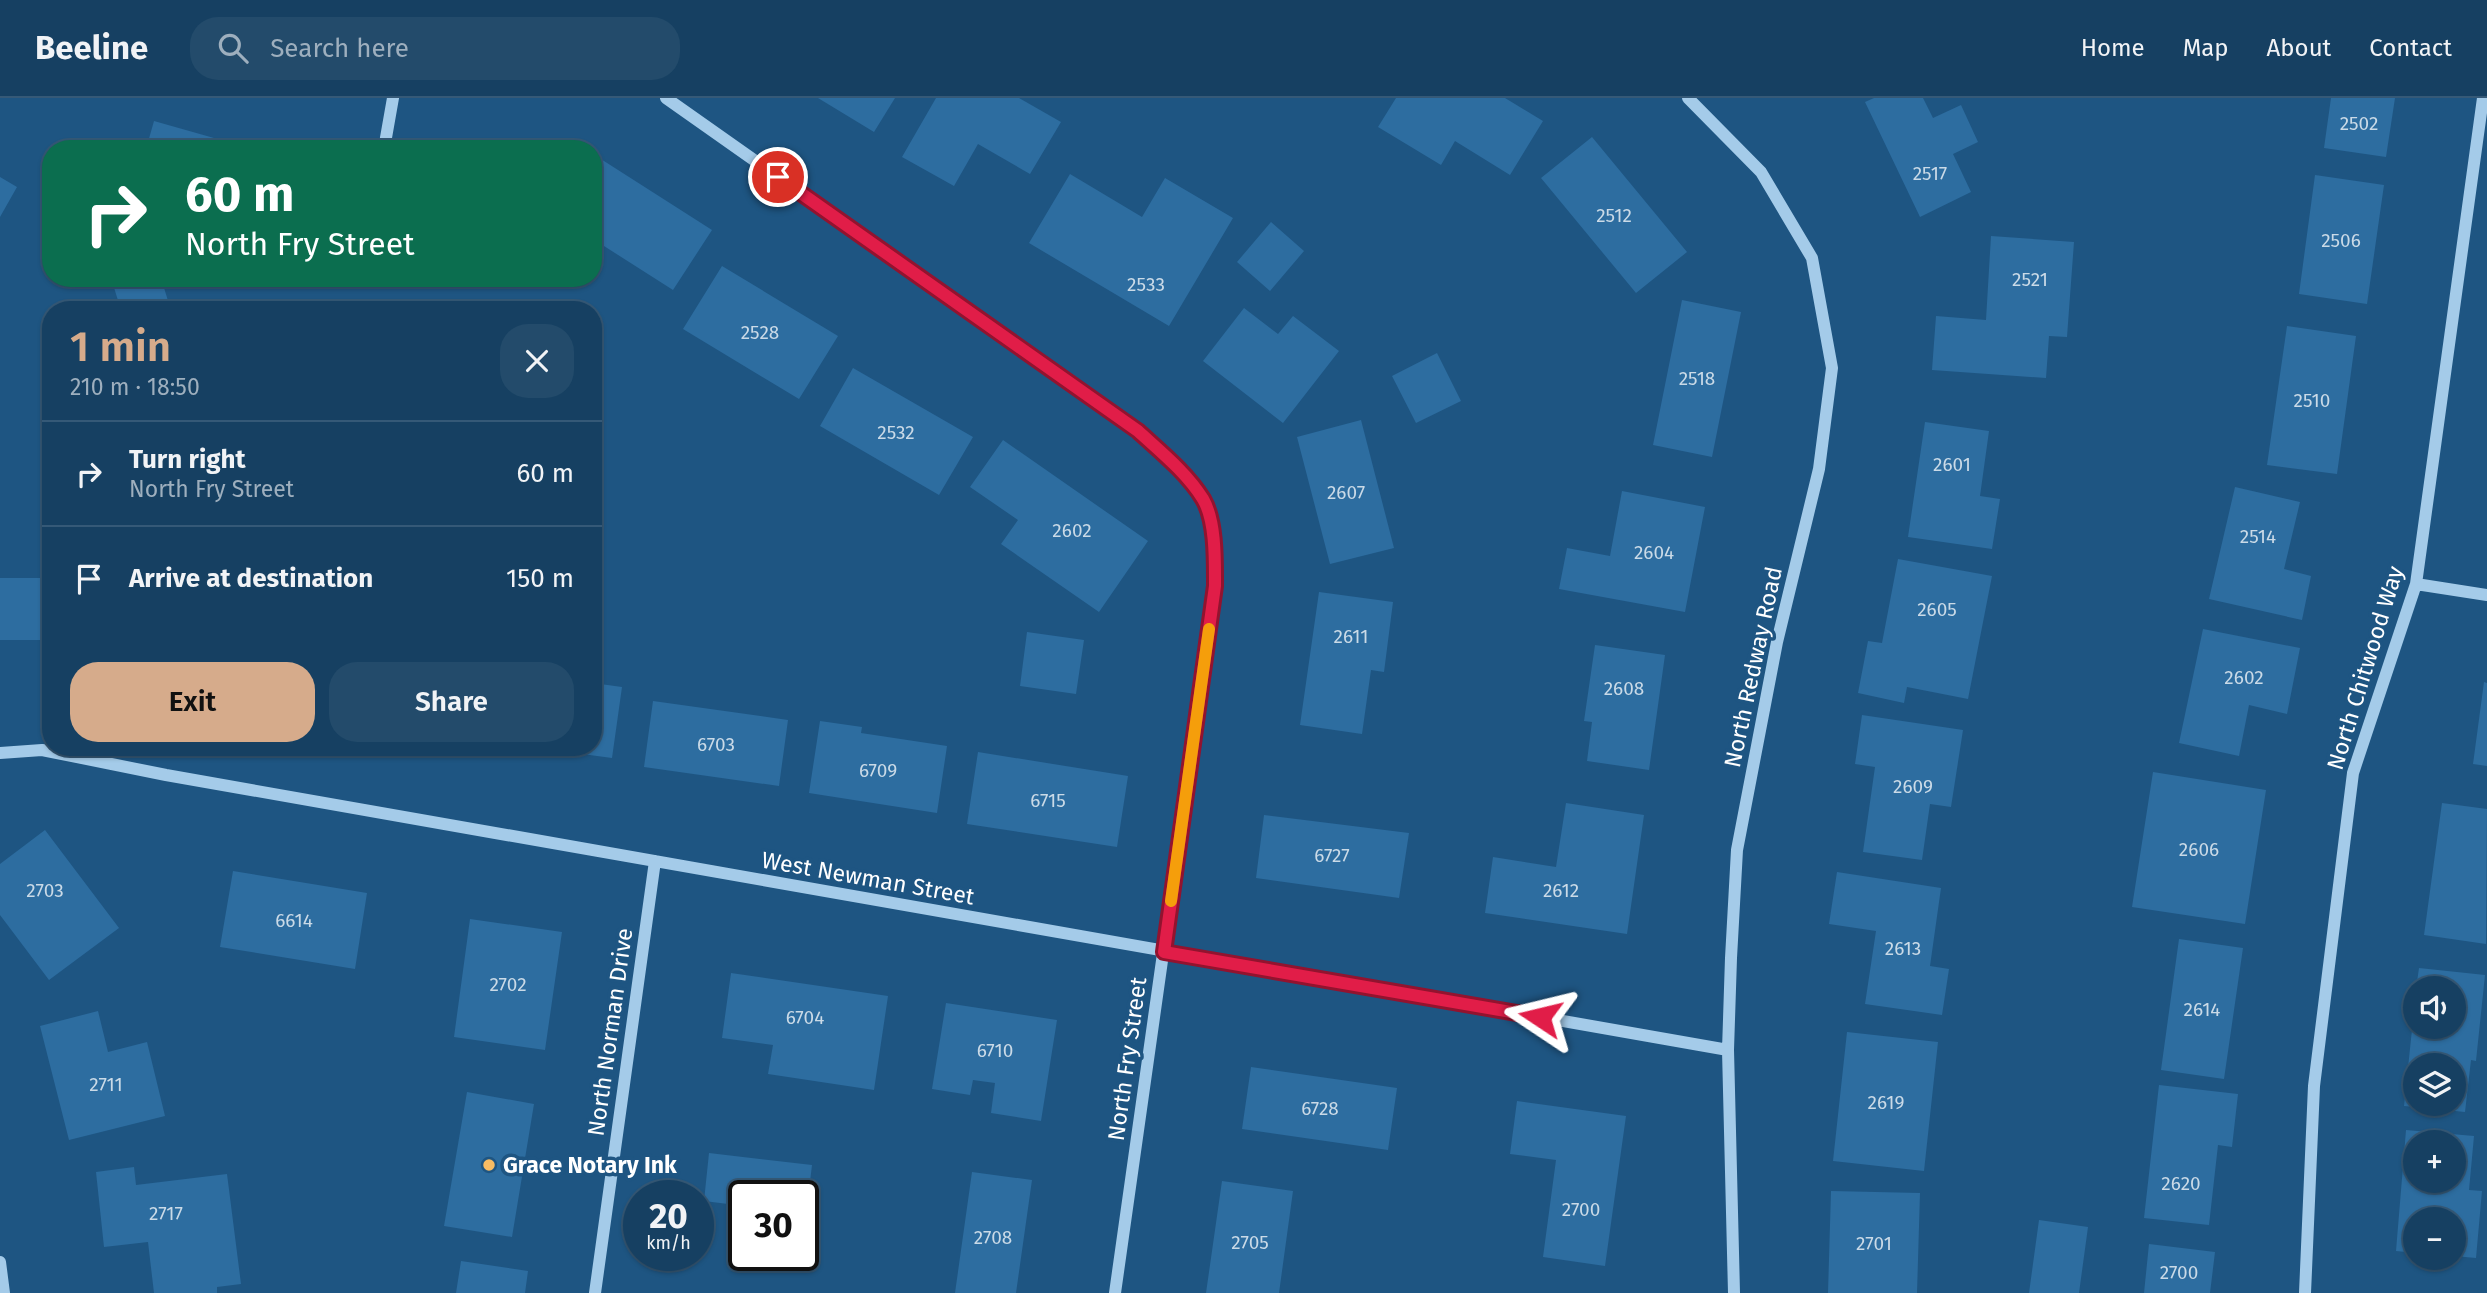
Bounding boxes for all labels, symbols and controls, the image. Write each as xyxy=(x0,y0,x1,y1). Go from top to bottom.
search box xyxy=(190,17,680,80)
text: Beeline xyxy=(35,28,148,68)
icon: search xyxy=(214,29,252,67)
text: Search here xyxy=(270,33,409,64)
text: Home xyxy=(2081,34,2145,62)
text: Map xyxy=(2183,34,2229,62)
text: About xyxy=(2267,34,2331,62)
text: Contact xyxy=(2369,34,2452,62)
house number: 2502 xyxy=(2340,112,2378,135)
pin xyxy=(748,147,808,207)
icon: arrive xyxy=(759,158,797,196)
house number: 2517 xyxy=(1913,162,1947,185)
text: 60 m xyxy=(185,165,294,224)
icon: right xyxy=(70,168,161,259)
house number: 2512 xyxy=(1596,204,1632,227)
text: North Fry Street xyxy=(185,225,415,263)
house number: 2506 xyxy=(2321,229,2361,252)
house number: 2521 xyxy=(2012,268,2048,291)
house number: 2533 xyxy=(1127,273,1165,296)
house number: 2528 xyxy=(741,321,779,344)
text: 1 min xyxy=(70,322,171,372)
button: close xyxy=(500,324,574,398)
house number: 2518 xyxy=(1679,367,1715,390)
text: 210 m · 18:50 xyxy=(70,373,200,401)
house number: 2510 xyxy=(2294,389,2330,412)
house number: 2532 xyxy=(877,421,915,444)
text: Turn right xyxy=(129,444,246,475)
house number: 2601 xyxy=(1933,453,1971,476)
icon: right xyxy=(70,455,108,493)
text: 60 m xyxy=(516,458,574,489)
text: North Fry Street xyxy=(129,475,294,503)
house number: 2607 xyxy=(1327,481,1365,504)
house number: 2602 xyxy=(1052,519,1092,542)
house number: 2514 xyxy=(2240,525,2276,548)
house number: 2604 xyxy=(1634,541,1674,564)
icon: arrive xyxy=(70,560,108,598)
street label: North Chitwood Way xyxy=(2321,562,2410,773)
text: Arrive at destination xyxy=(129,563,373,594)
text: 150 m xyxy=(506,563,574,594)
street label: North Redway Road xyxy=(1718,564,1788,770)
house number: 2605 xyxy=(1917,598,1957,621)
house number: 2611 xyxy=(1334,625,1368,648)
button: Exit xyxy=(70,662,315,742)
button: Share xyxy=(329,662,574,742)
house number: 2602 xyxy=(2224,666,2264,689)
house number: 2608 xyxy=(1604,677,1644,700)
house number: 6703 xyxy=(697,733,735,756)
house number: 6709 xyxy=(859,759,897,782)
house number: 2609 xyxy=(1893,775,1933,798)
house number: 6715 xyxy=(1030,789,1066,812)
house number: 2606 xyxy=(2179,838,2219,861)
house number: 6727 xyxy=(1314,844,1350,867)
street label: West Newman Street xyxy=(760,846,977,911)
house number: 2703 xyxy=(26,879,64,902)
house number: 2612 xyxy=(1543,879,1579,902)
house number: 6614 xyxy=(275,909,313,932)
street label: North Norman Drive xyxy=(582,926,638,1138)
house number: 2613 xyxy=(1885,937,1921,960)
house number: 2702 xyxy=(489,973,527,996)
street label: North Fry Street xyxy=(1102,975,1152,1143)
map controls xyxy=(2403,976,2466,1270)
button: sound xyxy=(2403,976,2466,1039)
position arrow xyxy=(1503,980,1577,1054)
house number: 2614 xyxy=(2184,998,2220,1021)
house number: 6704 xyxy=(786,1006,824,1029)
house number: 6710 xyxy=(977,1039,1013,1062)
button: layers xyxy=(2403,1053,2466,1116)
house number: 2711 xyxy=(89,1073,123,1096)
house number: 2619 xyxy=(1868,1091,1904,1114)
house number: 6728 xyxy=(1301,1097,1339,1120)
button: + xyxy=(2403,1130,2466,1193)
place label: Grace Notary Ink xyxy=(503,1151,677,1179)
marker: Grace Notary Ink xyxy=(481,1157,497,1173)
house number: 2620 xyxy=(2161,1172,2201,1195)
speed limit sign: 30 xyxy=(728,1180,819,1271)
text: 20 xyxy=(649,1195,688,1237)
house number: 2700 xyxy=(1562,1198,1600,1221)
house number: 2717 xyxy=(149,1202,183,1225)
button: − xyxy=(2403,1207,2466,1270)
house number: 2708 xyxy=(974,1226,1012,1249)
house number: 2705 xyxy=(1231,1231,1269,1254)
text: km/h xyxy=(646,1232,691,1254)
house number: 2701 xyxy=(1856,1232,1892,1255)
house number: 2700 xyxy=(2160,1261,2198,1284)

